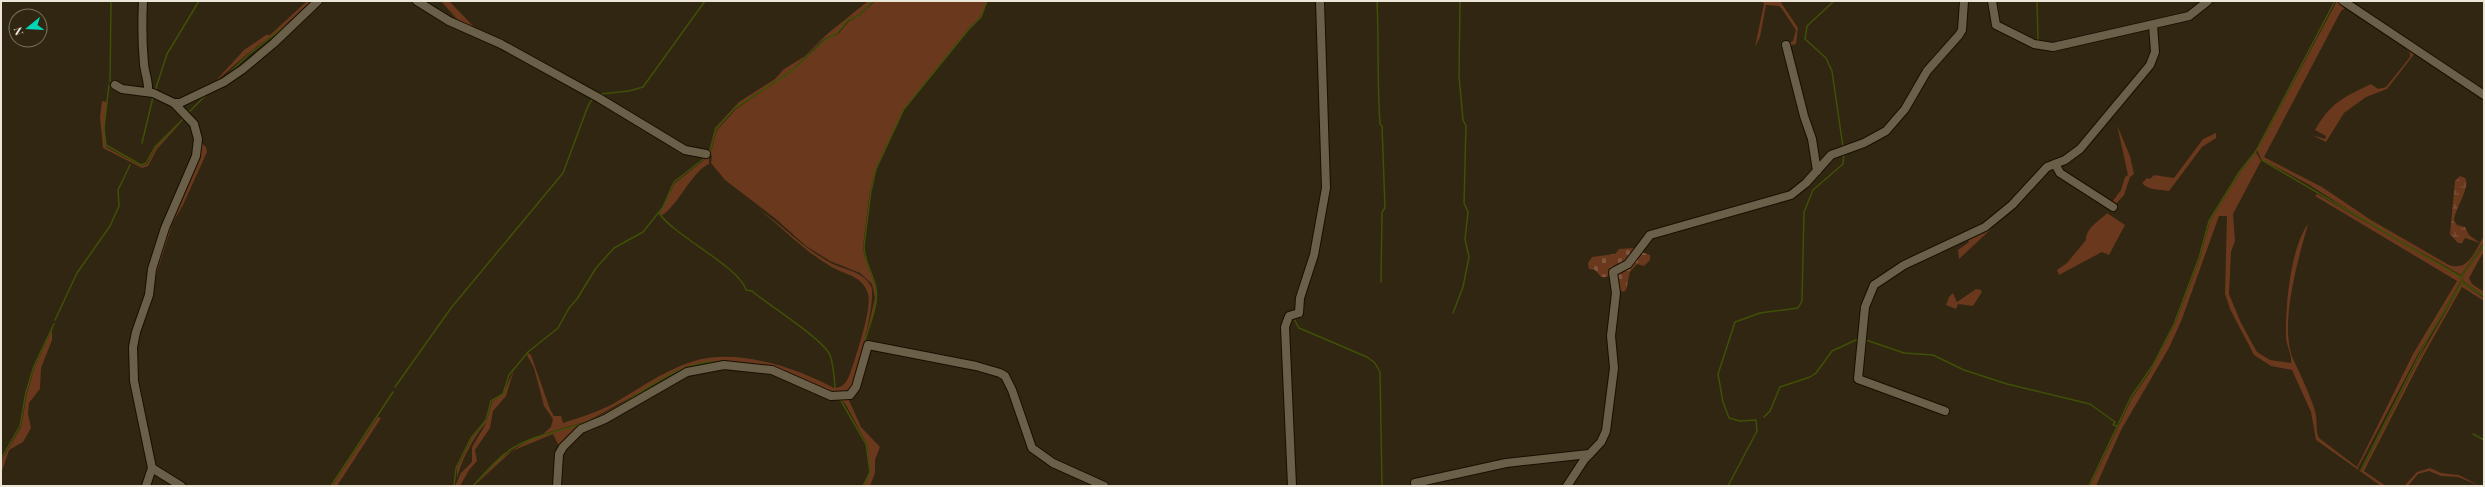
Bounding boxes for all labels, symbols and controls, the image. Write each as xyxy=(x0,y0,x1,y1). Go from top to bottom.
north arrow xyxy=(8,8,48,48)
text: N xyxy=(10,25,26,37)

